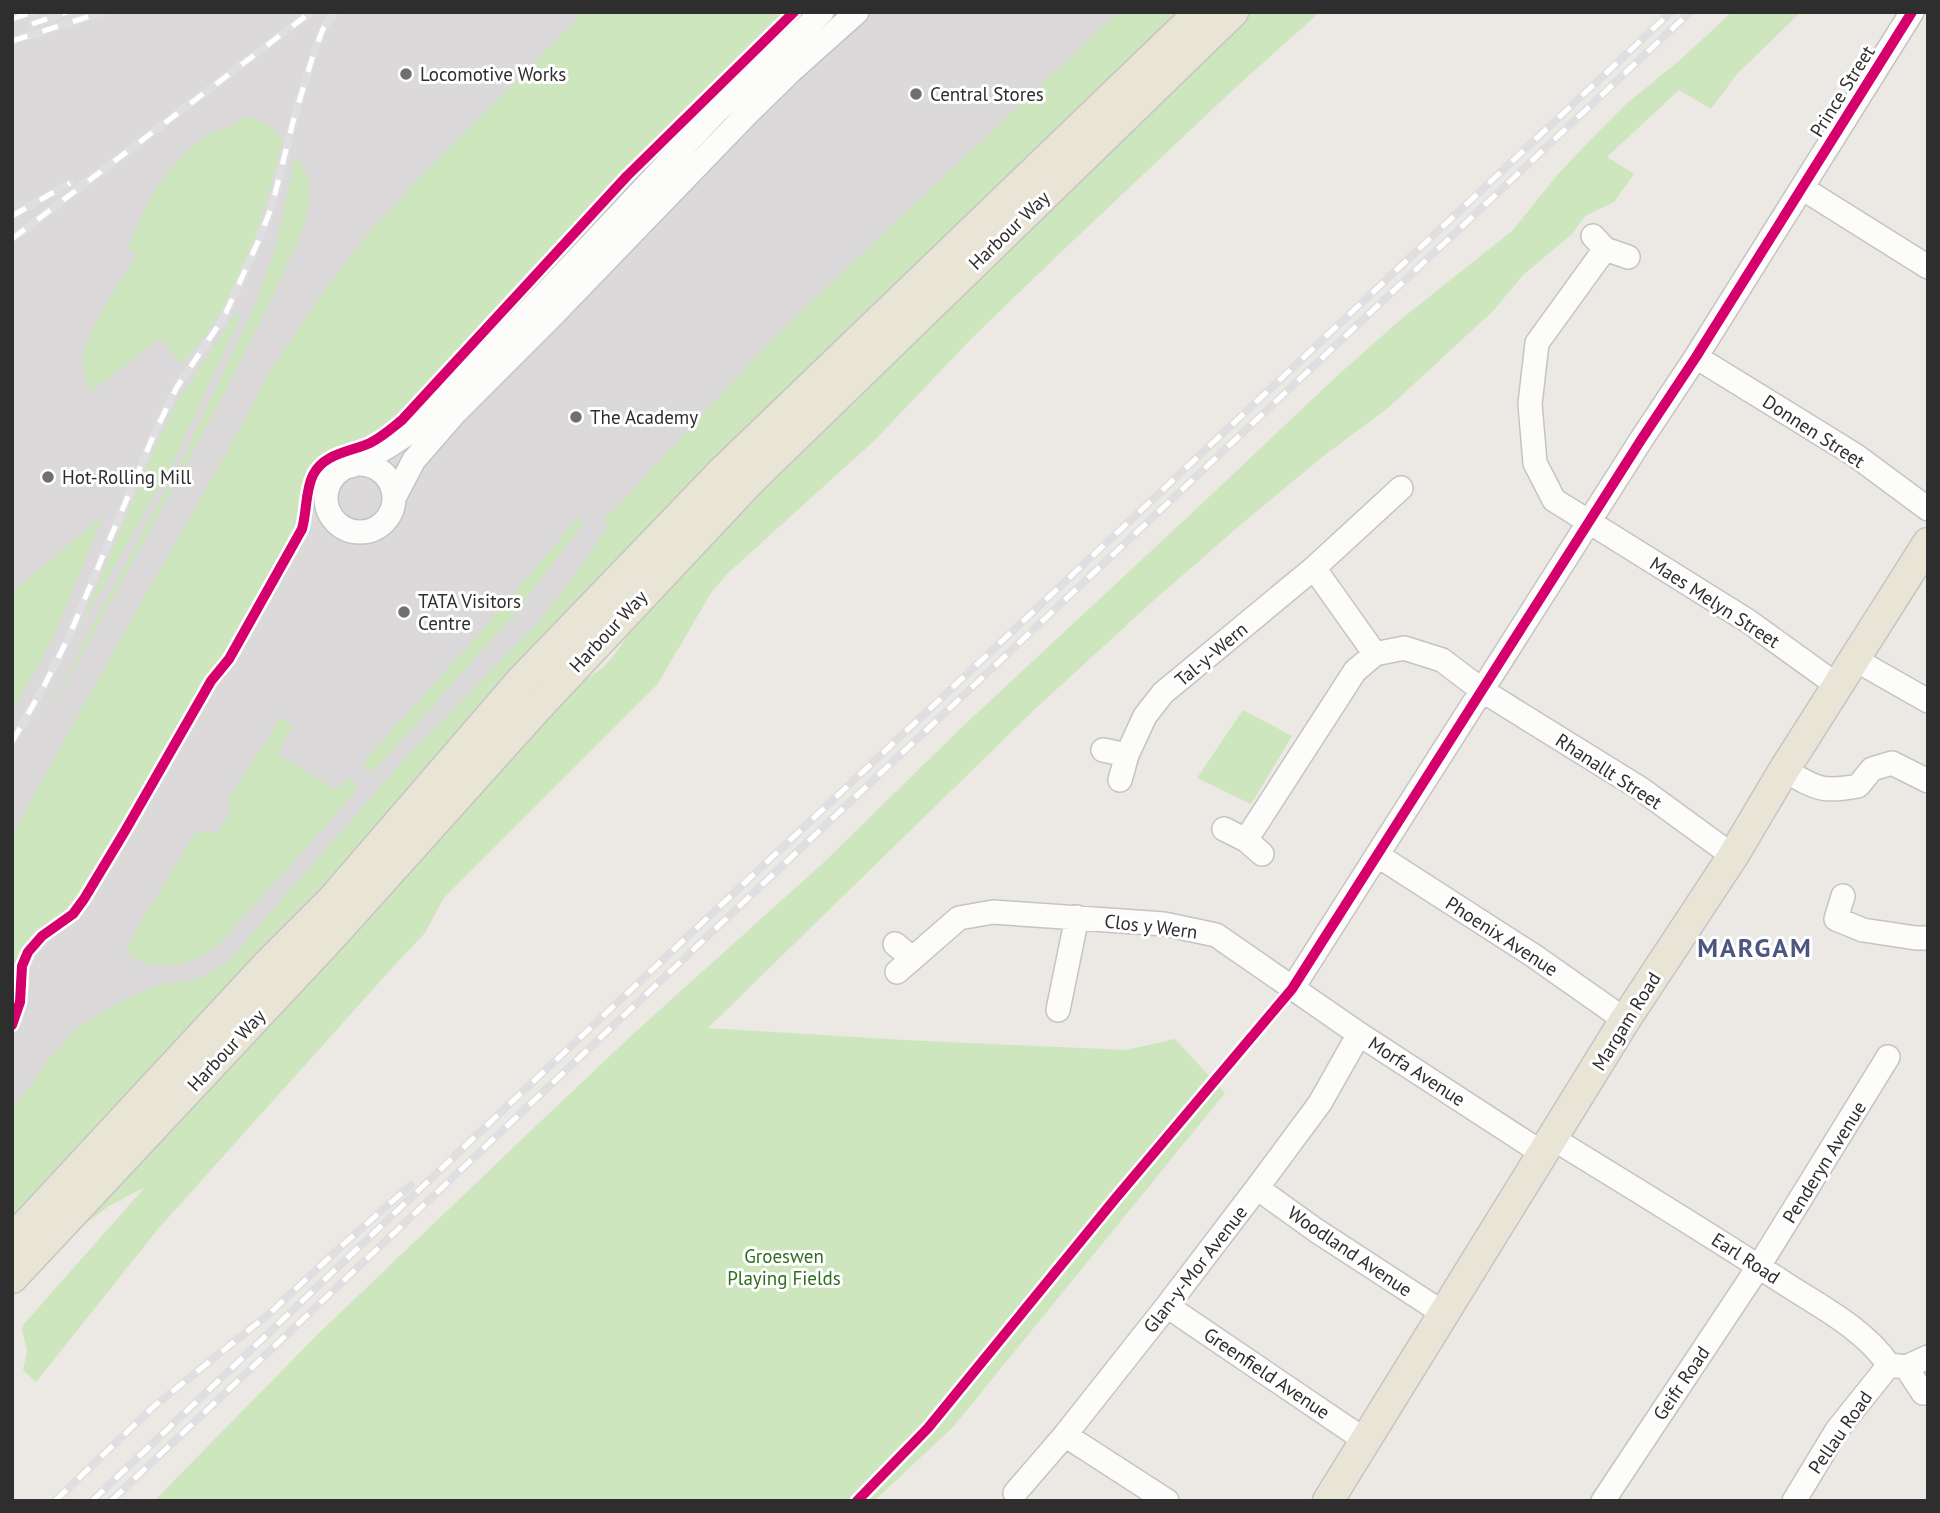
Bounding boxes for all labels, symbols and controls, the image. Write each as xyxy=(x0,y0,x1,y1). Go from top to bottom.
street label: Prince Street xyxy=(1804,40,1880,141)
place label: Locomotive Works xyxy=(420,62,566,86)
marker: Locomotive Works xyxy=(398,66,414,82)
place label: Central Stores xyxy=(930,82,1044,106)
marker: Central Stores xyxy=(908,86,924,102)
street label: Harbour Way xyxy=(963,185,1055,275)
street label: Donnen Street xyxy=(1758,389,1870,473)
place label: The Academy xyxy=(590,405,698,429)
marker: The Academy xyxy=(568,409,584,425)
place label: Hot-Rolling Mill xyxy=(62,465,192,489)
marker: Hot-Rolling Mill xyxy=(40,469,56,485)
street label: Maes Melyn Street xyxy=(1645,551,1785,653)
street label: Harbour Way xyxy=(564,585,652,677)
place label: TATA Visitors Centre xyxy=(418,589,521,635)
marker: TATA Visitors Centre xyxy=(396,604,412,620)
street label: Tal-y-Wern xyxy=(1170,617,1252,691)
street label: Rhanallt Street xyxy=(1551,728,1667,815)
street label: Phoenix Avenue xyxy=(1441,891,1563,981)
street label: Clos y Wern xyxy=(1103,908,1199,944)
district label: MARGAM xyxy=(1697,931,1813,964)
street label: Margam Road xyxy=(1586,967,1666,1075)
street label: Harbour Way xyxy=(182,1004,270,1096)
street label: Morfa Avenue xyxy=(1364,1031,1470,1111)
street label: Penderyn Avenue xyxy=(1777,1097,1871,1227)
street label: Glan-y-Mor Avenue xyxy=(1138,1201,1252,1337)
street label: Woodland Avenue xyxy=(1283,1201,1417,1301)
street label: Earl Road xyxy=(1707,1227,1785,1289)
park label: Groeswen Playing Fields xyxy=(727,1244,841,1290)
street label: Greenfield Avenue xyxy=(1199,1322,1335,1424)
street label: Geifr Road xyxy=(1648,1341,1714,1425)
street label: Pellau Road xyxy=(1803,1386,1877,1478)

